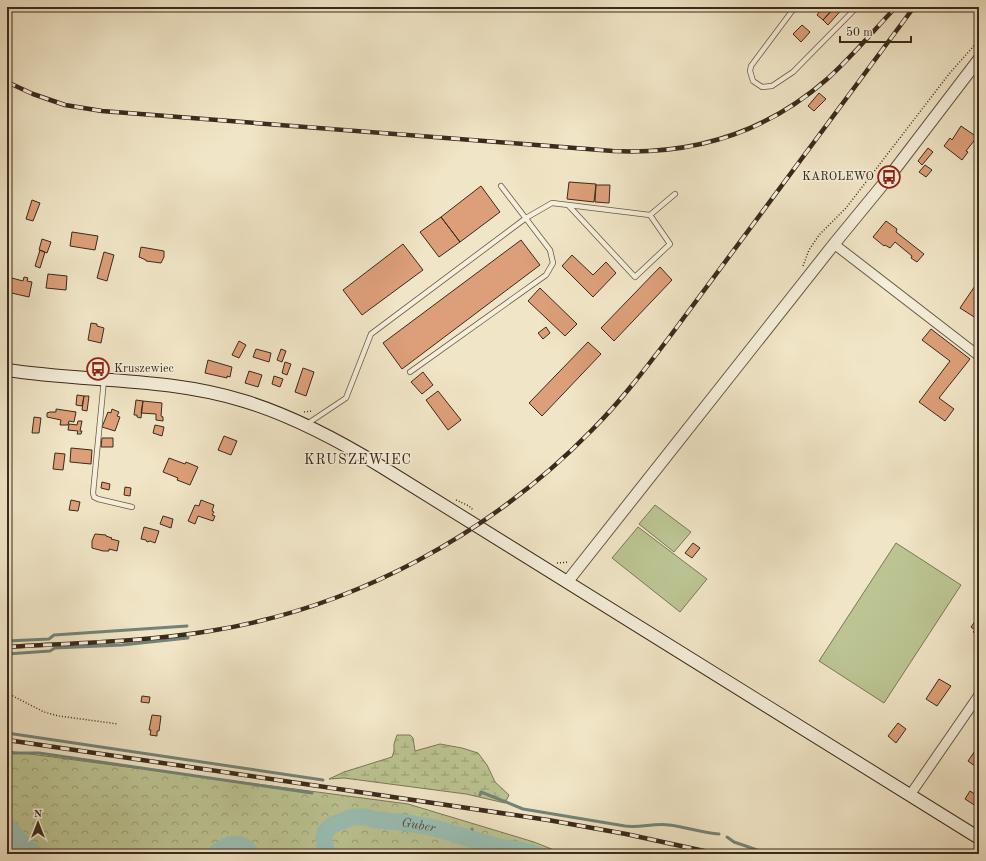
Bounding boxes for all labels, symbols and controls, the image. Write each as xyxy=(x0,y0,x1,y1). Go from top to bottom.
scale bar xyxy=(840,18,911,44)
text: 50 m xyxy=(846,26,873,39)
bus stop icon: KAROLEWO xyxy=(876,164,902,190)
place label: KAROLEWO xyxy=(802,171,874,183)
bus stop icon: Kruszewiec xyxy=(85,356,111,382)
place label: Kruszewiec xyxy=(114,363,174,375)
district label: KRUSZEWIEC xyxy=(304,453,412,467)
north arrow xyxy=(18,803,58,843)
text: N xyxy=(34,809,43,820)
water label: Guber xyxy=(401,816,438,835)

